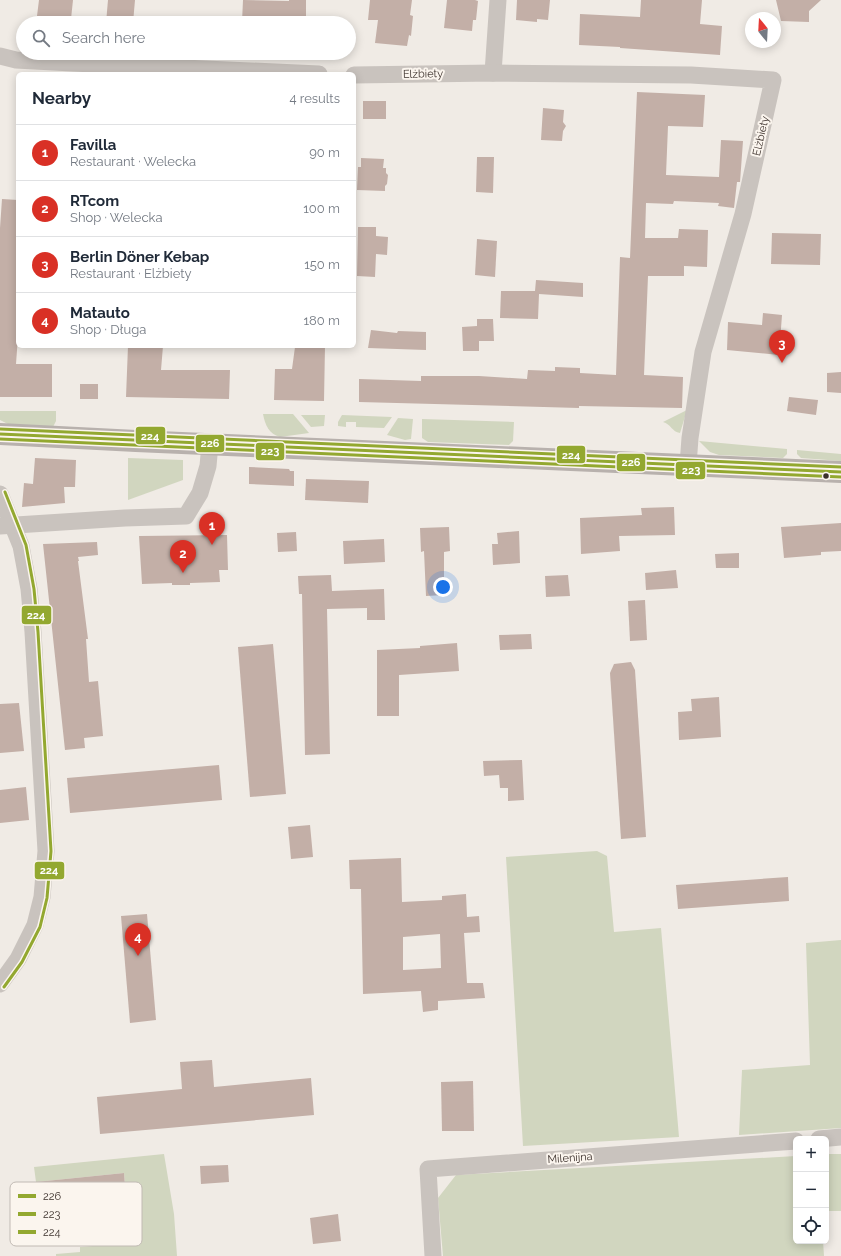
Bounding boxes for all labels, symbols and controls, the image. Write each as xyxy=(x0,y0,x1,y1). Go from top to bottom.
north arrow xyxy=(745,12,781,48)
search box xyxy=(16,16,356,60)
icon: search xyxy=(30,27,52,49)
text: Search here xyxy=(62,29,145,47)
street label: Elżbiety xyxy=(403,67,443,81)
text: Nearby xyxy=(32,88,91,108)
text: 4 results xyxy=(289,91,340,106)
street label: Elżbiety xyxy=(750,115,772,157)
text: Favilla xyxy=(70,136,116,154)
text: 1 xyxy=(42,145,48,160)
text: 90 m xyxy=(309,145,340,160)
text: Restaurant · Welecka xyxy=(70,154,196,169)
text: RTcom xyxy=(70,192,119,210)
text: 2 xyxy=(41,201,49,216)
text: 100 m xyxy=(303,201,340,216)
text: Shop · Welecka xyxy=(70,210,162,225)
text: Berlin Döner Kebap xyxy=(70,248,209,266)
text: 3 xyxy=(41,257,49,272)
text: 150 m xyxy=(304,257,340,272)
text: Restaurant · Elżbiety xyxy=(70,266,192,281)
text: Matauto xyxy=(70,304,130,322)
text: 4 xyxy=(41,313,49,328)
text: 180 m xyxy=(304,313,340,328)
text: Shop · Długa xyxy=(70,322,146,337)
pin: 3 xyxy=(769,330,795,363)
line badge: 224 xyxy=(135,426,166,445)
text: 224 xyxy=(141,430,159,443)
line badge: 226 xyxy=(195,434,225,453)
text: 226 xyxy=(200,437,220,450)
line badge: 223 xyxy=(255,442,285,461)
text: 223 xyxy=(261,445,279,458)
line badge: 224 xyxy=(556,445,586,464)
text: 224 xyxy=(562,449,580,462)
line badge: 226 xyxy=(616,453,646,472)
text: 226 xyxy=(621,456,641,469)
line badge: 223 xyxy=(675,461,706,480)
text: 223 xyxy=(682,464,700,477)
unlabelled marker xyxy=(821,471,831,481)
pin: 1 xyxy=(199,512,225,545)
pin: 2 xyxy=(170,540,196,573)
your location xyxy=(433,577,453,597)
line badge: 224 xyxy=(21,605,52,625)
text: 224 xyxy=(27,609,45,622)
line badge: 224 xyxy=(34,861,65,880)
text: 224 xyxy=(40,864,58,877)
pin: 4 xyxy=(125,923,151,956)
map controls xyxy=(793,1136,829,1244)
button: + xyxy=(793,1136,829,1172)
street label: Milenijna xyxy=(547,1150,593,1166)
button: − xyxy=(793,1172,829,1208)
legend xyxy=(10,1182,142,1246)
text: 226 xyxy=(43,1190,61,1203)
text: 223 xyxy=(43,1208,60,1221)
button: locate xyxy=(793,1208,829,1244)
text: 224 xyxy=(43,1226,60,1239)

